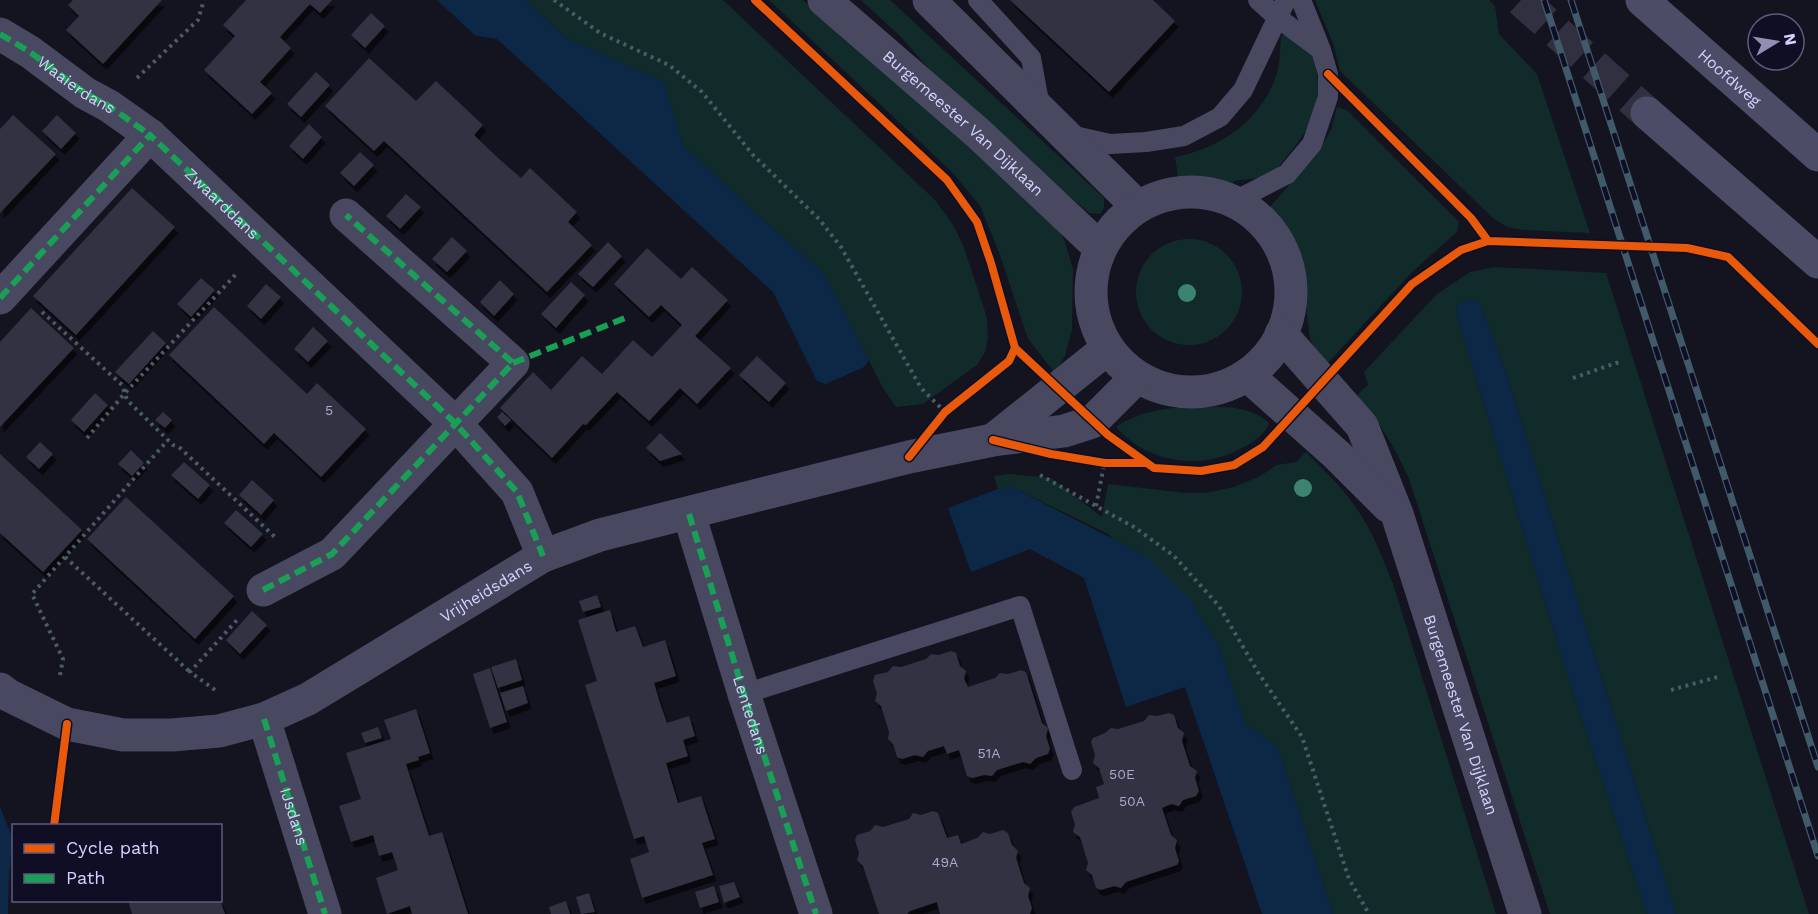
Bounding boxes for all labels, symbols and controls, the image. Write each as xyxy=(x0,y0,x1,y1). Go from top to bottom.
north arrow xyxy=(1746,12,1806,72)
text: N xyxy=(1780,32,1801,47)
street label: Hoofdweg xyxy=(1694,45,1765,111)
street label: Burgemeester Van Dijklaan xyxy=(879,46,1048,200)
street label: Waaierdans xyxy=(34,52,119,118)
street label: Zwaarddans xyxy=(181,164,263,243)
house number: 5 xyxy=(325,402,333,418)
street label: Vrijheidsdans xyxy=(437,556,535,626)
street label: Burgemeester Van Dijklaan xyxy=(1420,612,1502,817)
street label: Lentedans xyxy=(729,673,772,757)
house number: 51A xyxy=(978,745,1000,761)
house number: 50E xyxy=(1109,766,1135,782)
street label: IJsdans xyxy=(276,785,312,848)
house number: 50A xyxy=(1119,793,1145,809)
legend xyxy=(12,824,222,902)
text: Cycle path xyxy=(66,837,160,858)
house number: 49A xyxy=(932,854,958,870)
text: Path xyxy=(66,867,106,888)

